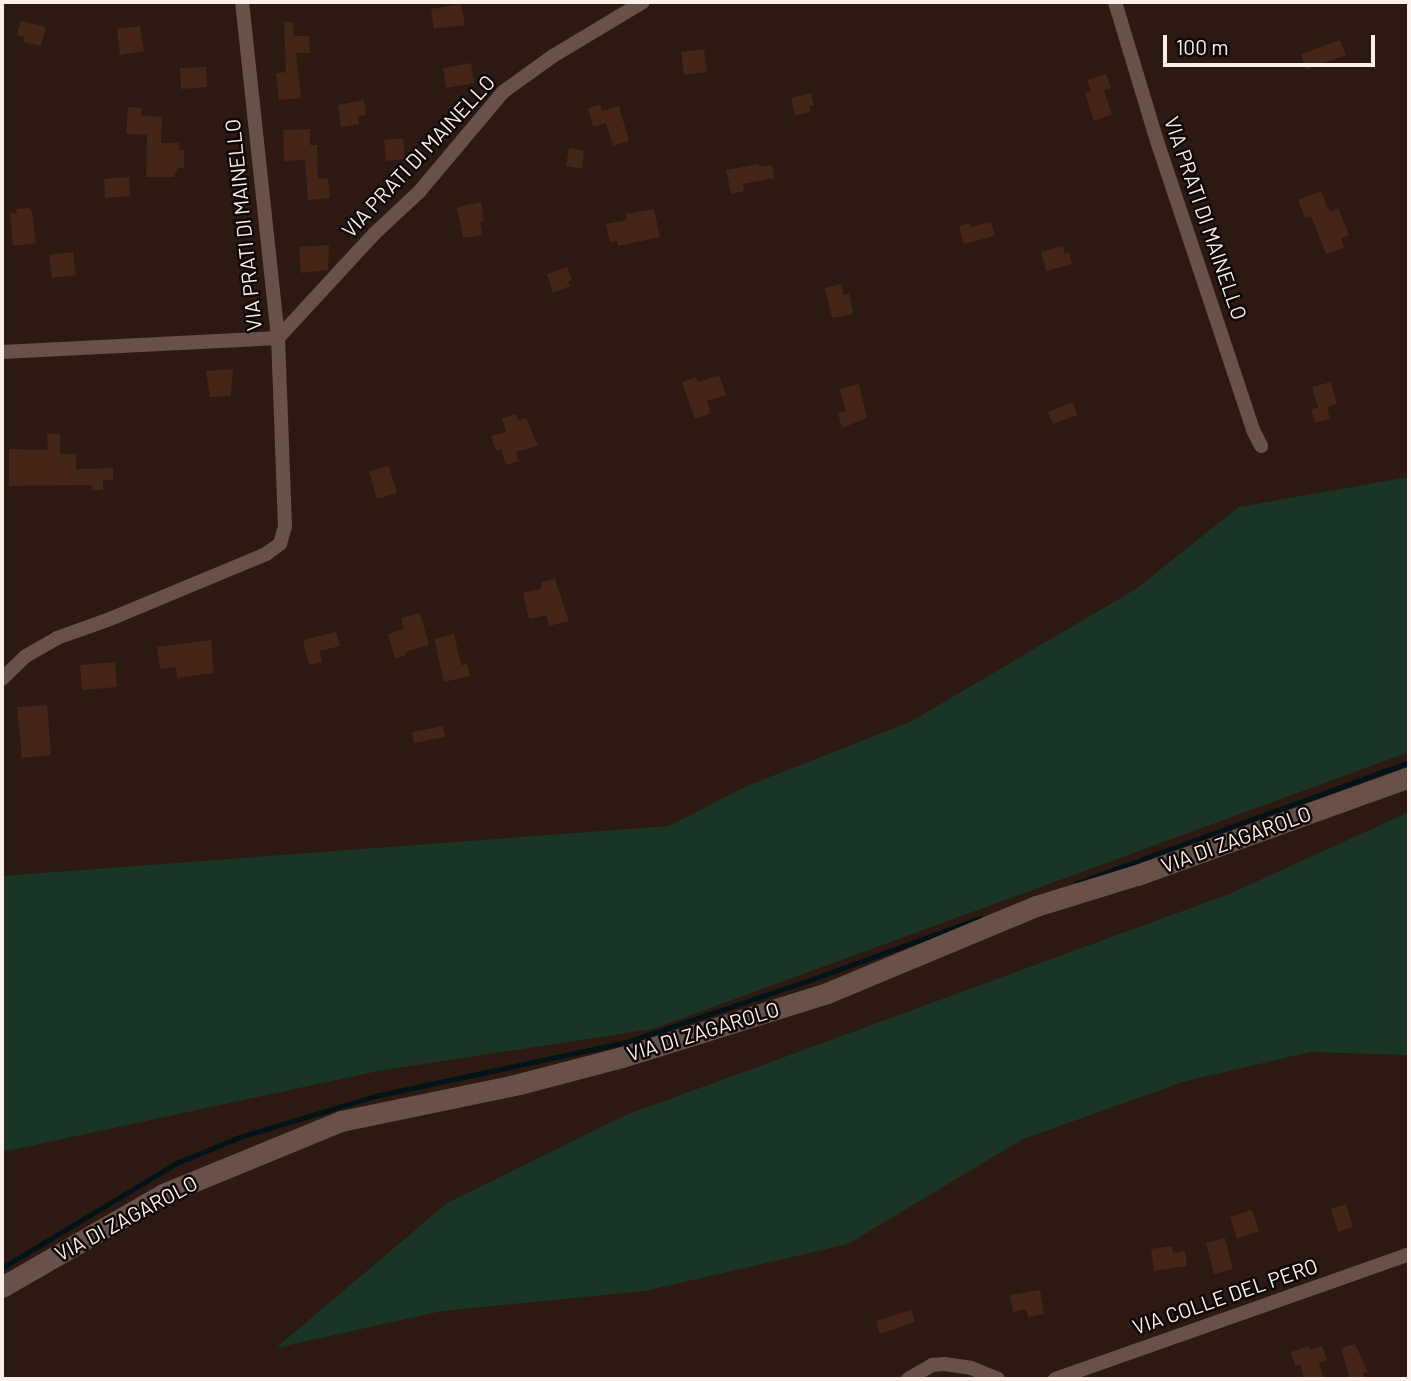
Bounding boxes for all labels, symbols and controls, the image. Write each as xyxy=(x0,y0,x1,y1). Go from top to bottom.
scale bar xyxy=(1166,21,1378,65)
text: 100 m xyxy=(1176,34,1229,59)
street label: VIA PRATI DI MAINELLO xyxy=(336,69,500,243)
street label: VIA PRATI DI MAINELLO xyxy=(1159,113,1253,323)
street label: VIA PRATI DI MAINELLO xyxy=(219,118,267,332)
street label: VIA DI ZAGAROLO xyxy=(1158,800,1314,878)
street label: VIA DI ZAGAROLO xyxy=(624,996,782,1066)
street label: VIA DI ZAGAROLO xyxy=(50,1170,202,1266)
street label: VIA COLLE DEL PERO xyxy=(1129,1252,1321,1340)

